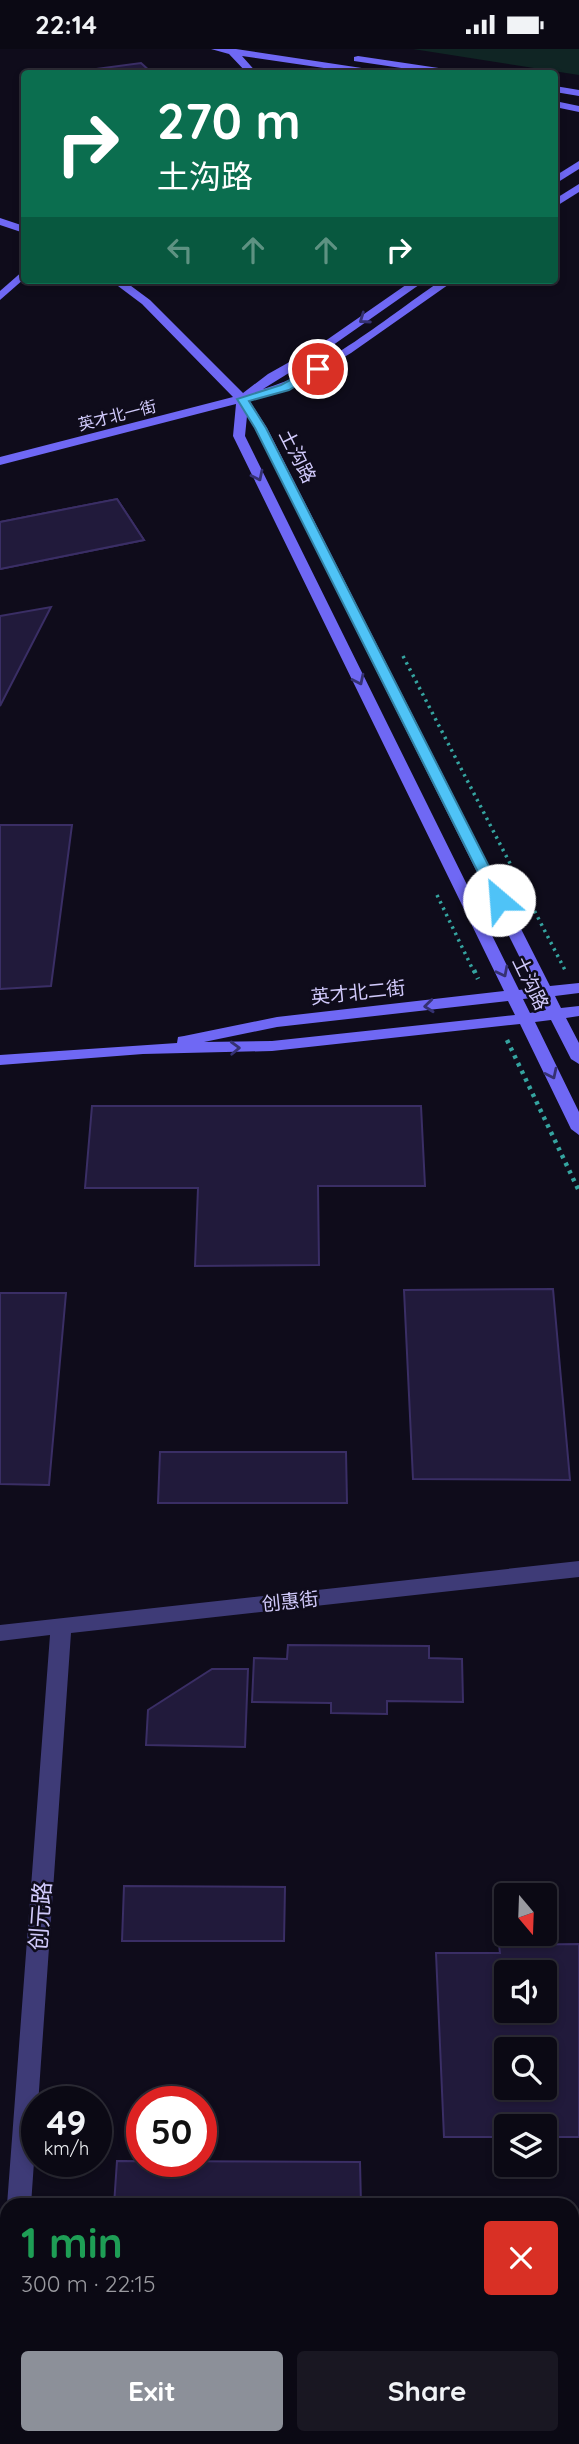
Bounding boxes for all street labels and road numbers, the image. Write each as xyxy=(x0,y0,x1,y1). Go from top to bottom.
street label: 英才北一街 xyxy=(76,396,158,434)
street label: 土沟路 xyxy=(274,425,322,487)
street label: 土沟路 xyxy=(508,952,554,1014)
street label: 英才北二街 xyxy=(309,975,407,1009)
street label: 创惠街 xyxy=(260,1586,320,1616)
street label: 创元路 xyxy=(23,1881,57,1951)

